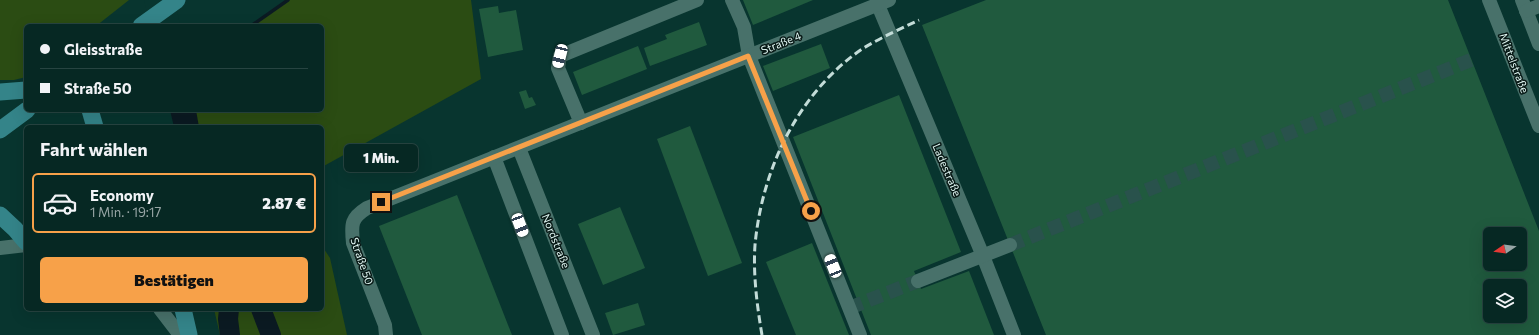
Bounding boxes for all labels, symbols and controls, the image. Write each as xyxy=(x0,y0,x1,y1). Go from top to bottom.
street label: Straße 4 xyxy=(759,28,803,56)
street label: Mittelstraße xyxy=(1497,31,1532,95)
text: Gleisstraße xyxy=(64,40,142,58)
car xyxy=(551,43,569,69)
text: Straße 50 xyxy=(64,79,132,97)
text: Fahrt wählen xyxy=(40,138,148,160)
street label: Ladestraße xyxy=(930,141,964,198)
callout: 1 Min. xyxy=(344,144,418,172)
text: 1 Min. xyxy=(363,150,399,166)
icon: car xyxy=(42,185,78,221)
text: Economy xyxy=(90,186,154,204)
route end xyxy=(372,193,390,211)
text: 2.87 € xyxy=(262,194,306,212)
route start xyxy=(802,202,820,220)
text: 1 Min. · 19:17 xyxy=(90,204,161,220)
car xyxy=(510,212,530,238)
street label: Nordstraße xyxy=(540,212,573,270)
north arrow xyxy=(1483,227,1527,271)
map controls xyxy=(1483,227,1527,323)
street label: Straße 50 xyxy=(348,236,377,286)
car xyxy=(823,253,843,279)
button: Bestätigen xyxy=(40,257,308,303)
button: layers xyxy=(1483,279,1527,323)

